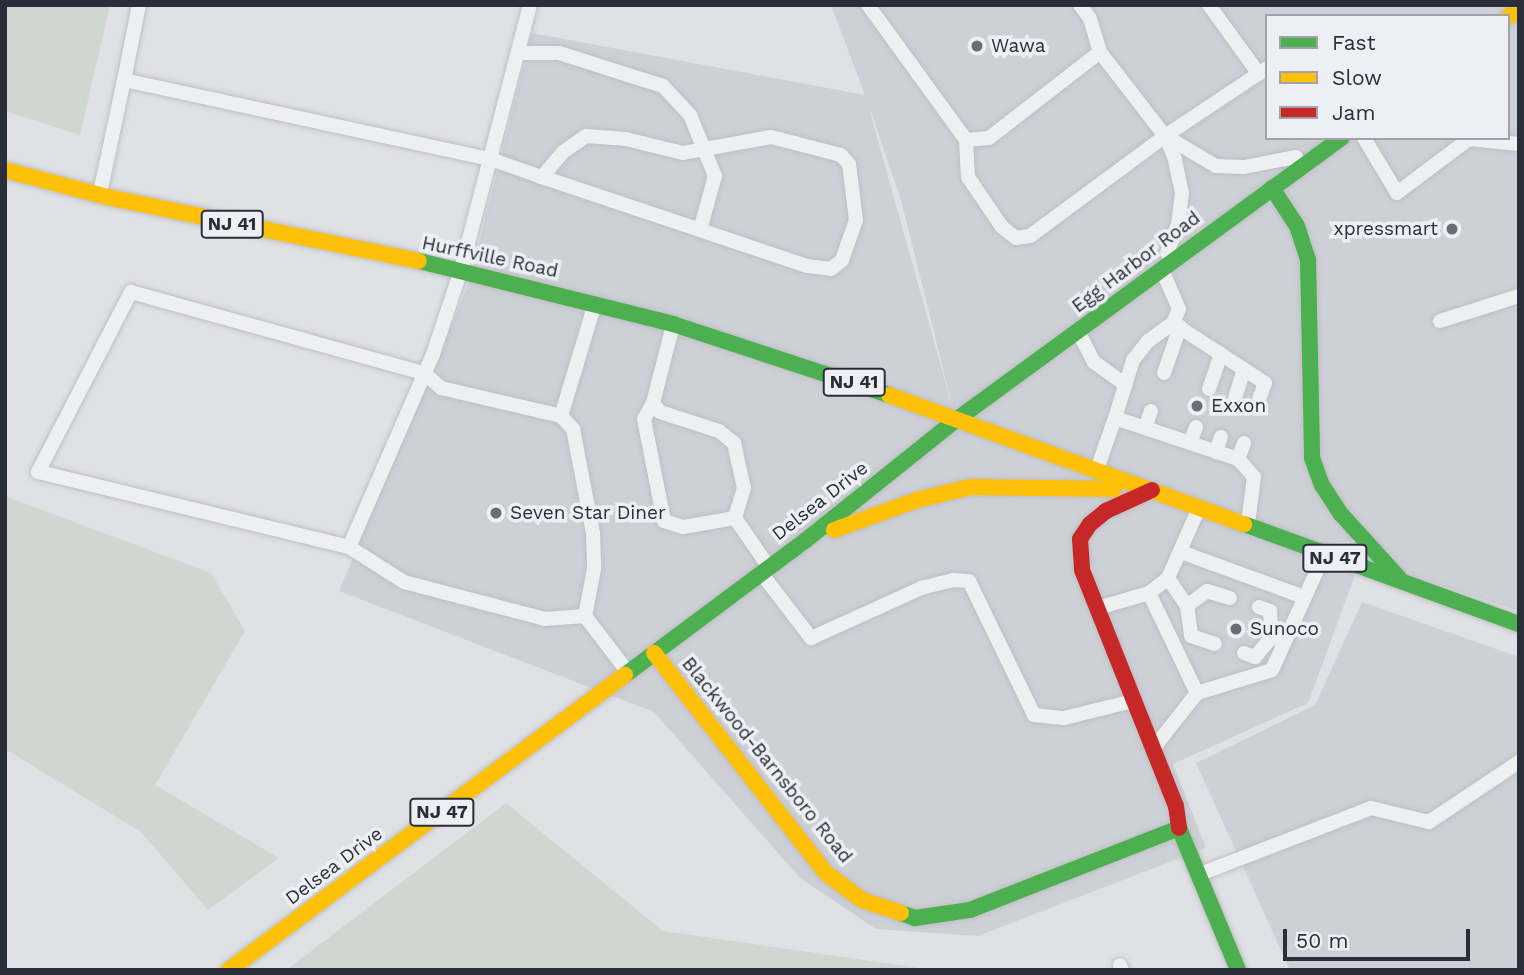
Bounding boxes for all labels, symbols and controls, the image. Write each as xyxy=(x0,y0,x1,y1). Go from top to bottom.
legend xyxy=(1265,14,1510,140)
text: Fast xyxy=(1332,30,1376,55)
place label: Wawa xyxy=(991,35,1045,57)
marker: Wawa xyxy=(969,38,985,54)
text: Slow xyxy=(1332,65,1382,90)
text: Jam xyxy=(1332,100,1375,125)
street label: Egg Harbor Road xyxy=(1067,206,1205,318)
road number: NJ 41 xyxy=(201,210,264,238)
place label: xpressmart xyxy=(1334,218,1438,240)
marker: xpressmart xyxy=(1444,221,1460,237)
street label: Hurffville Road xyxy=(420,231,560,283)
road number: NJ 41 xyxy=(822,368,886,396)
place label: Exxon xyxy=(1211,395,1266,417)
marker: Exxon xyxy=(1189,398,1205,414)
street label: Delsea Drive xyxy=(767,456,873,546)
place label: Seven Star Diner xyxy=(510,502,666,524)
marker: Seven Star Diner xyxy=(488,505,504,521)
road number: NJ 47 xyxy=(1302,544,1368,572)
place label: Sunoco xyxy=(1250,618,1319,640)
marker: Sunoco xyxy=(1228,621,1244,637)
street label: Blackwood-Barnsboro Road xyxy=(677,653,857,867)
road number: NJ 47 xyxy=(409,798,475,826)
street label: Delsea Drive xyxy=(281,822,387,910)
scale bar xyxy=(1286,916,1473,960)
text: 50 m xyxy=(1296,928,1348,953)

